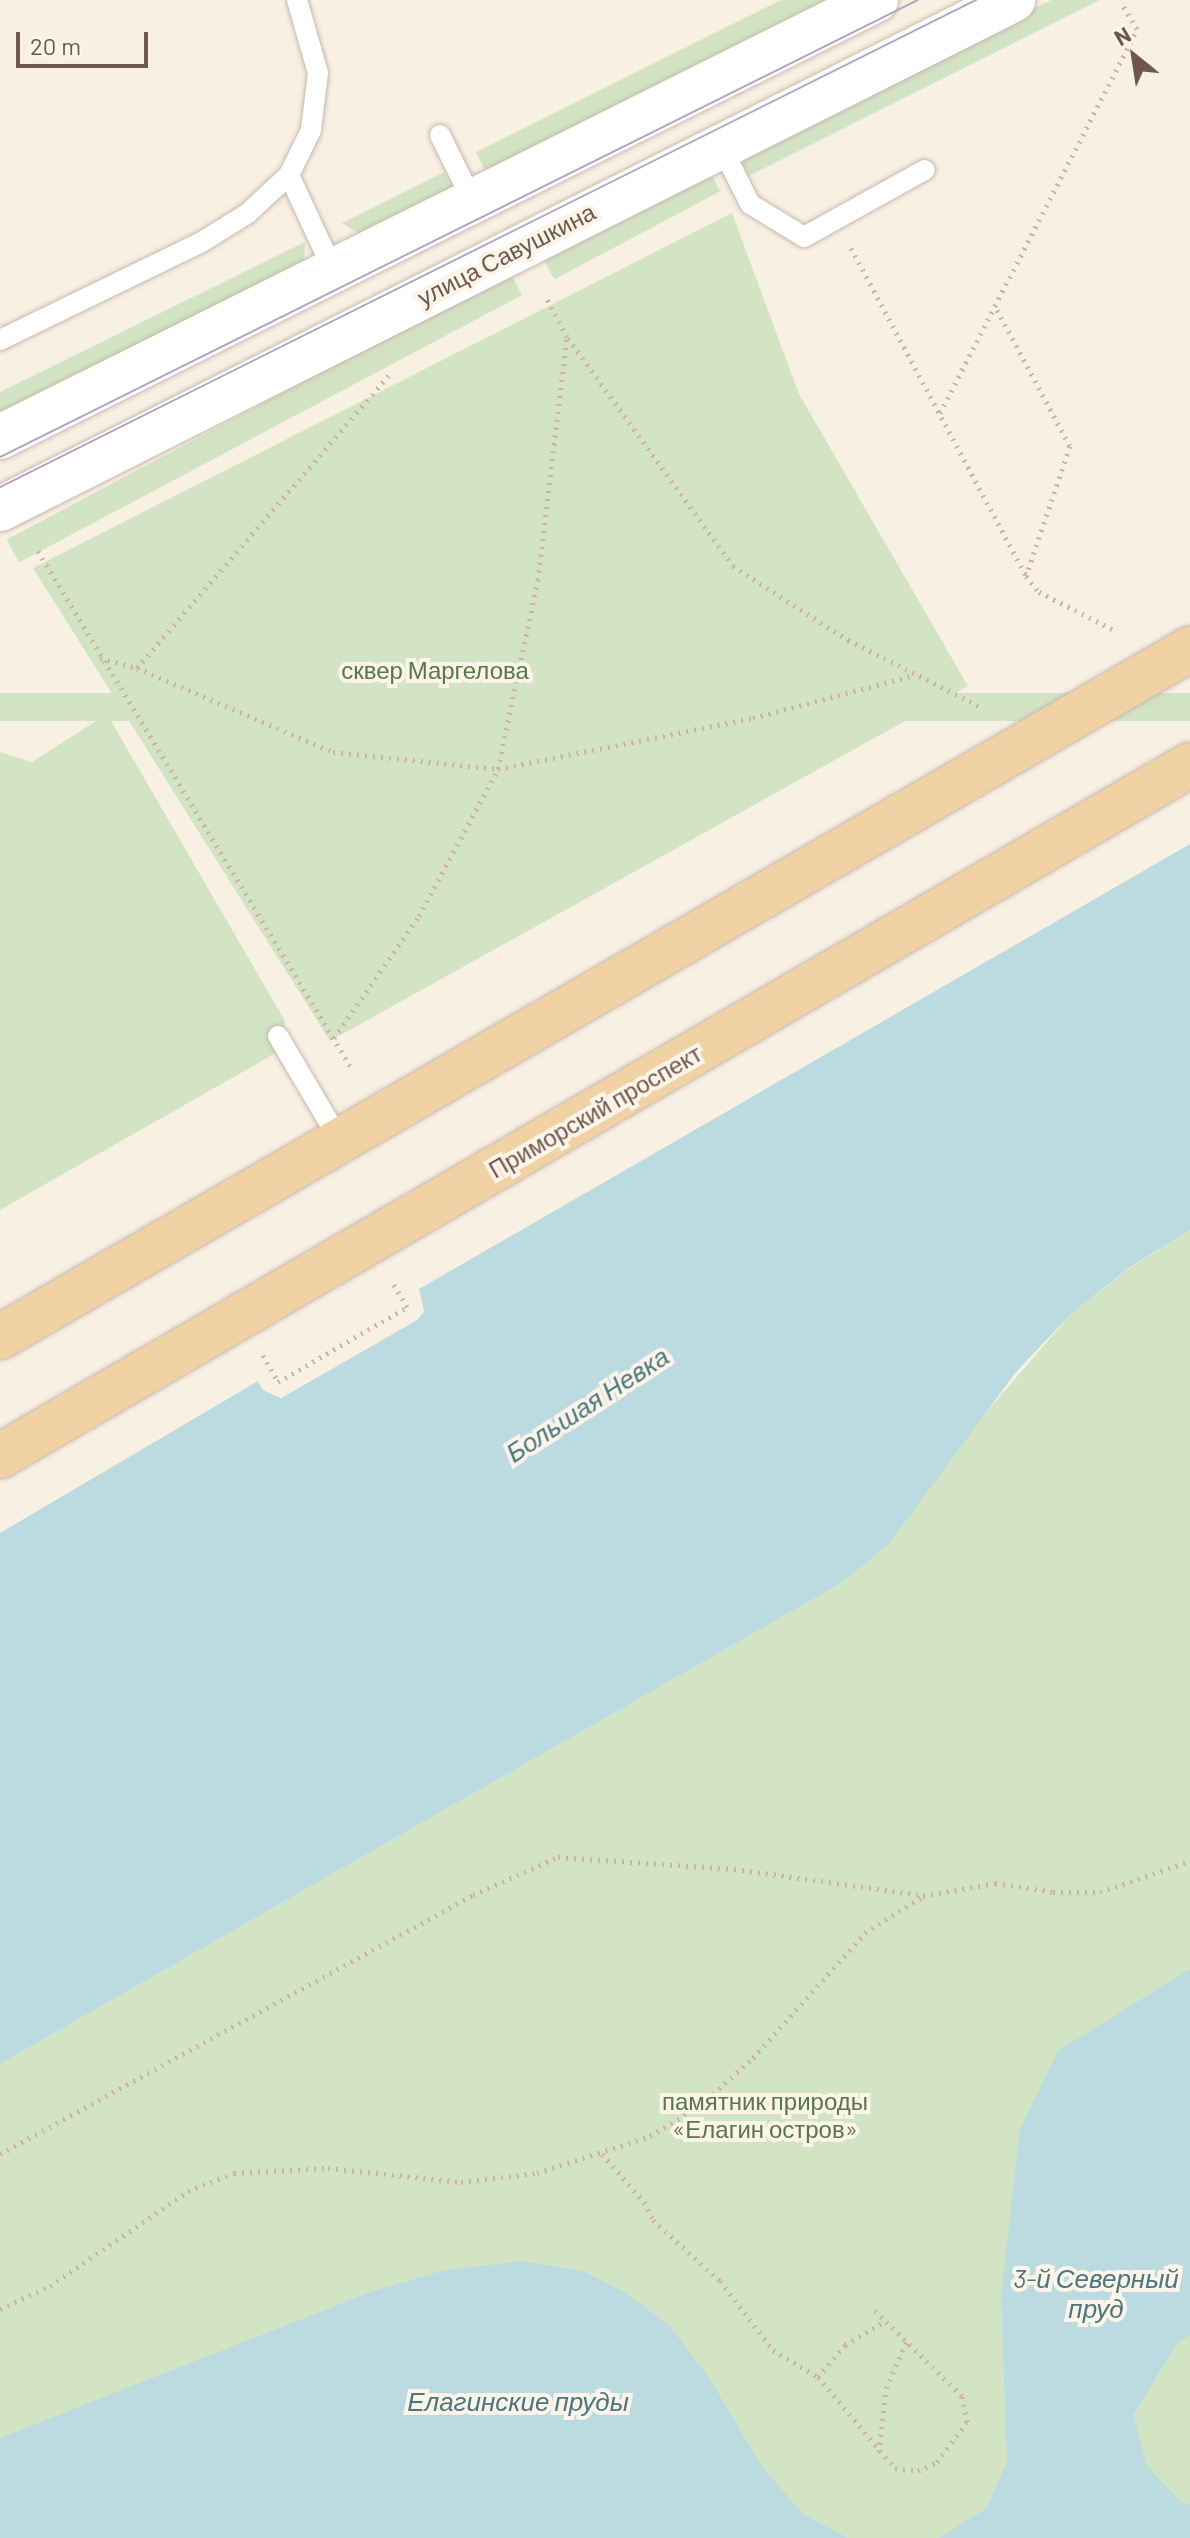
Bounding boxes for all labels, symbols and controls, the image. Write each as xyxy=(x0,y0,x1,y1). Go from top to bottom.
scale bar xyxy=(20,16,152,66)
north arrow xyxy=(1094,16,1174,96)
text: N xyxy=(1109,20,1135,50)
text: 20 m xyxy=(30,31,81,60)
street label: улица Савушкина xyxy=(412,197,600,311)
park label: сквер Маргелова xyxy=(341,656,529,684)
street label: Приморский проспект xyxy=(483,1038,707,1184)
water label: Большая Невка xyxy=(500,1340,674,1468)
park label: памятник природы «Елагин остров» xyxy=(662,2087,868,2143)
water label: 3-й Северный пруд xyxy=(1013,2262,1179,2324)
water label: Елагинские пруды xyxy=(407,2385,629,2417)

